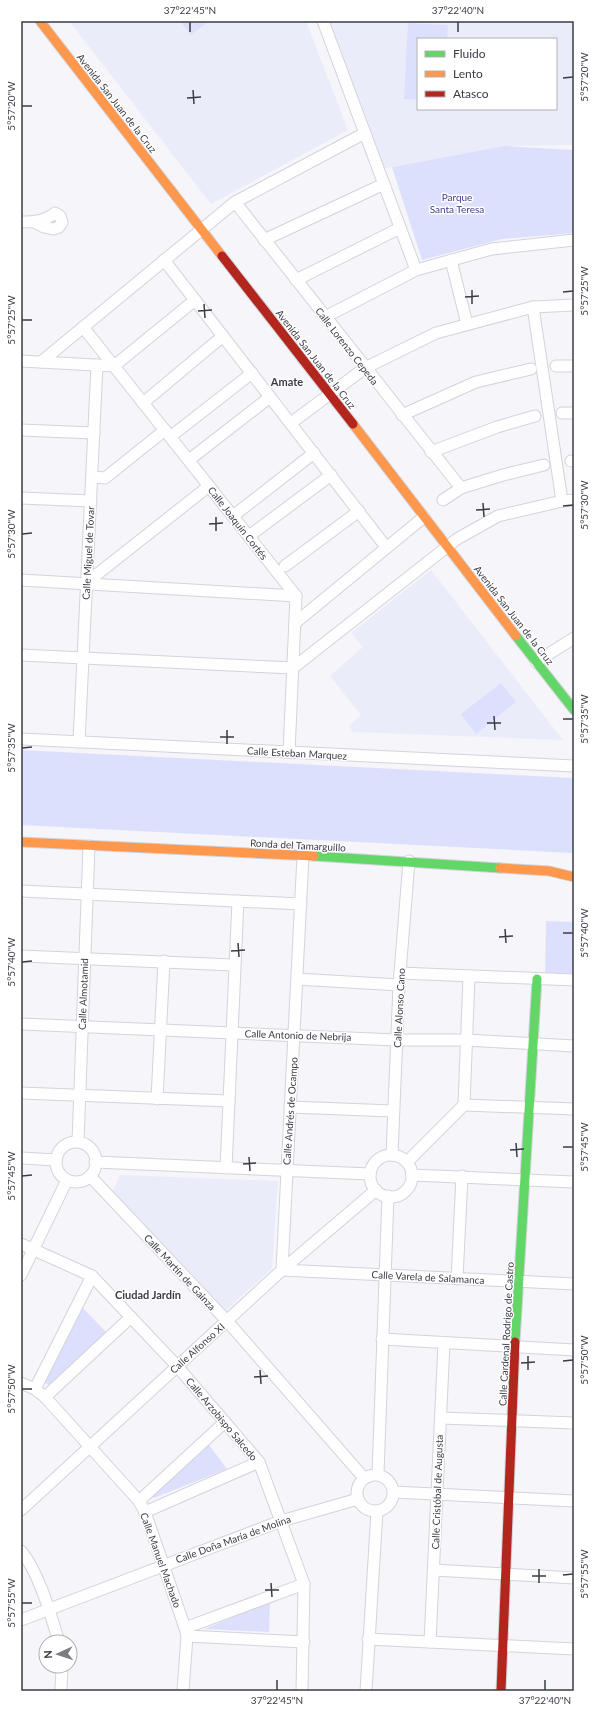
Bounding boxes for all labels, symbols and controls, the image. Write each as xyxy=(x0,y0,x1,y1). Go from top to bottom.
text: 37°22'45"N xyxy=(164,4,216,16)
text: 37°22'40"N xyxy=(432,4,484,16)
legend xyxy=(417,38,557,110)
text: Fluido xyxy=(453,46,486,61)
street label: Avenida San Juan de la Cruz xyxy=(75,51,160,155)
text: 5°57'20"W xyxy=(578,52,590,102)
text: Lento xyxy=(453,66,483,81)
text: 5°57'20"W xyxy=(5,81,17,131)
text: Atasco xyxy=(453,86,489,101)
park label: Parque Santa Teresa xyxy=(430,191,484,215)
text: 5°57'25"W xyxy=(578,266,590,316)
text: 5°57'25"W xyxy=(5,295,17,345)
street label: Calle Lorenzo Cepeda xyxy=(313,305,381,387)
street label: Avenida San Juan de la Cruz xyxy=(274,307,359,411)
district label: Amate xyxy=(270,375,303,388)
text: 5°57'30"W xyxy=(578,480,590,530)
street label: Calle Joaquín Cortés xyxy=(206,484,270,562)
street label: Calle Miguel de Tovar xyxy=(80,505,96,600)
text: 5°57'30"W xyxy=(5,509,17,559)
street label: Avenida San Juan de la Cruz xyxy=(472,563,557,667)
text: 5°57'35"W xyxy=(578,694,590,744)
text: 5°57'35"W xyxy=(5,723,17,773)
street label: Calle Esteban Marquez xyxy=(247,744,348,762)
street label: Ronda del Tamarguillo xyxy=(250,837,346,854)
text: 5°57'40"W xyxy=(578,908,590,958)
text: 5°57'40"W xyxy=(5,937,17,987)
street label: Calle Almotamid xyxy=(76,958,90,1030)
street label: Calle Alonso Cano xyxy=(391,968,407,1048)
street label: Calle Antonio de Nebrija xyxy=(244,1027,352,1043)
street label: Calle Andrés de Ocampo xyxy=(280,1056,300,1165)
text: 5°57'45"W xyxy=(578,1122,590,1172)
text: 5°57'45"W xyxy=(5,1151,17,1201)
street label: Calle Martín de Gainza xyxy=(142,1232,218,1312)
street label: Calle Cardenal Rodrigo de Castro xyxy=(496,1261,516,1406)
street label: Calle Varela de Salamanca xyxy=(371,1268,485,1286)
district label: Ciudad Jardín xyxy=(115,1288,181,1301)
street label: Calle Alfonso XI xyxy=(167,1320,227,1376)
text: 5°57'50"W xyxy=(578,1335,590,1385)
text: 5°57'50"W xyxy=(5,1364,17,1414)
street label: Calle Arzobispo Salcedo xyxy=(184,1375,260,1463)
street label: Calle Cristóbal de Augusta xyxy=(429,1434,445,1550)
street label: Calle Manuel Machado xyxy=(138,1511,184,1610)
street label: Calle Doña María de Molina xyxy=(174,1513,292,1565)
text: 5°57'55"W xyxy=(578,1549,590,1599)
text: 5°57'55"W xyxy=(5,1578,17,1628)
north arrow xyxy=(38,1634,78,1674)
text: N xyxy=(41,1650,54,1659)
text: 37°22'45"N xyxy=(251,1694,303,1706)
text: 37°22'40"N xyxy=(519,1694,571,1706)

